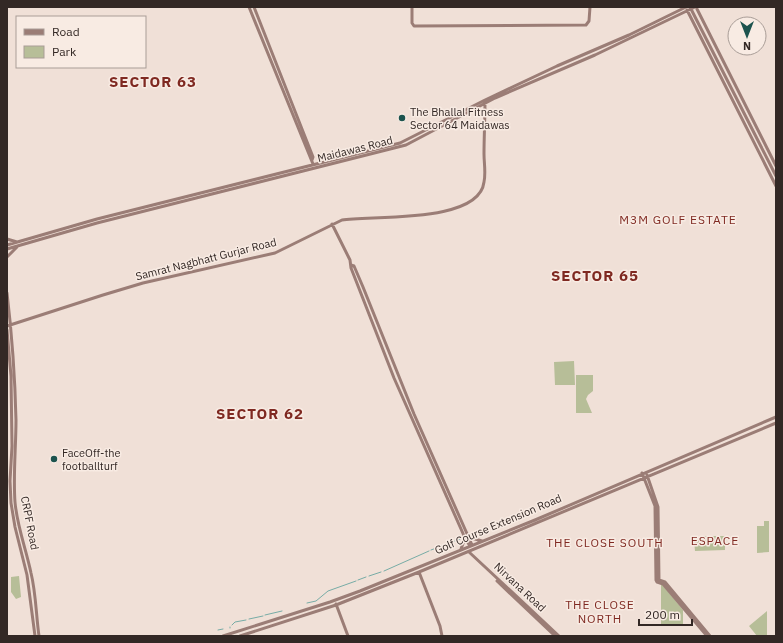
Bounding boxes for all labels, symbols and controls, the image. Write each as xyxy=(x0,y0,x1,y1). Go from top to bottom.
legend xyxy=(16,16,146,68)
north arrow xyxy=(727,16,767,56)
text: Road xyxy=(52,24,80,39)
text: N xyxy=(743,39,751,53)
text: Park xyxy=(52,44,77,59)
district label: SECTOR 63 xyxy=(109,72,197,91)
place label: The Bhallal Fitness Sector 64 Maidawas xyxy=(410,105,510,132)
marker: The Bhallal Fitness Sector 64 Maidawas xyxy=(397,113,407,123)
street label: Maidawas Road xyxy=(316,133,394,165)
district label: M3M GOLF ESTATE xyxy=(619,212,737,227)
street label: Samrat Nagbhatt Gurjar Road xyxy=(134,235,278,283)
district label: SECTOR 65 xyxy=(551,266,639,285)
district label: SECTOR 62 xyxy=(216,404,304,423)
place label: FaceOff-the footballturf xyxy=(62,446,121,473)
marker: FaceOff-the footballturf xyxy=(49,454,59,464)
street label: Golf Course Extension Road xyxy=(432,491,564,557)
street label: CRPF Road xyxy=(18,495,42,551)
district label: ESPACE xyxy=(691,533,739,548)
district label: THE CLOSE SOUTH xyxy=(546,535,664,550)
street label: Nirvana Road xyxy=(491,559,549,615)
district label: THE CLOSE NORTH xyxy=(565,597,635,626)
scale bar xyxy=(639,601,692,627)
text: 200 m xyxy=(645,607,680,622)

